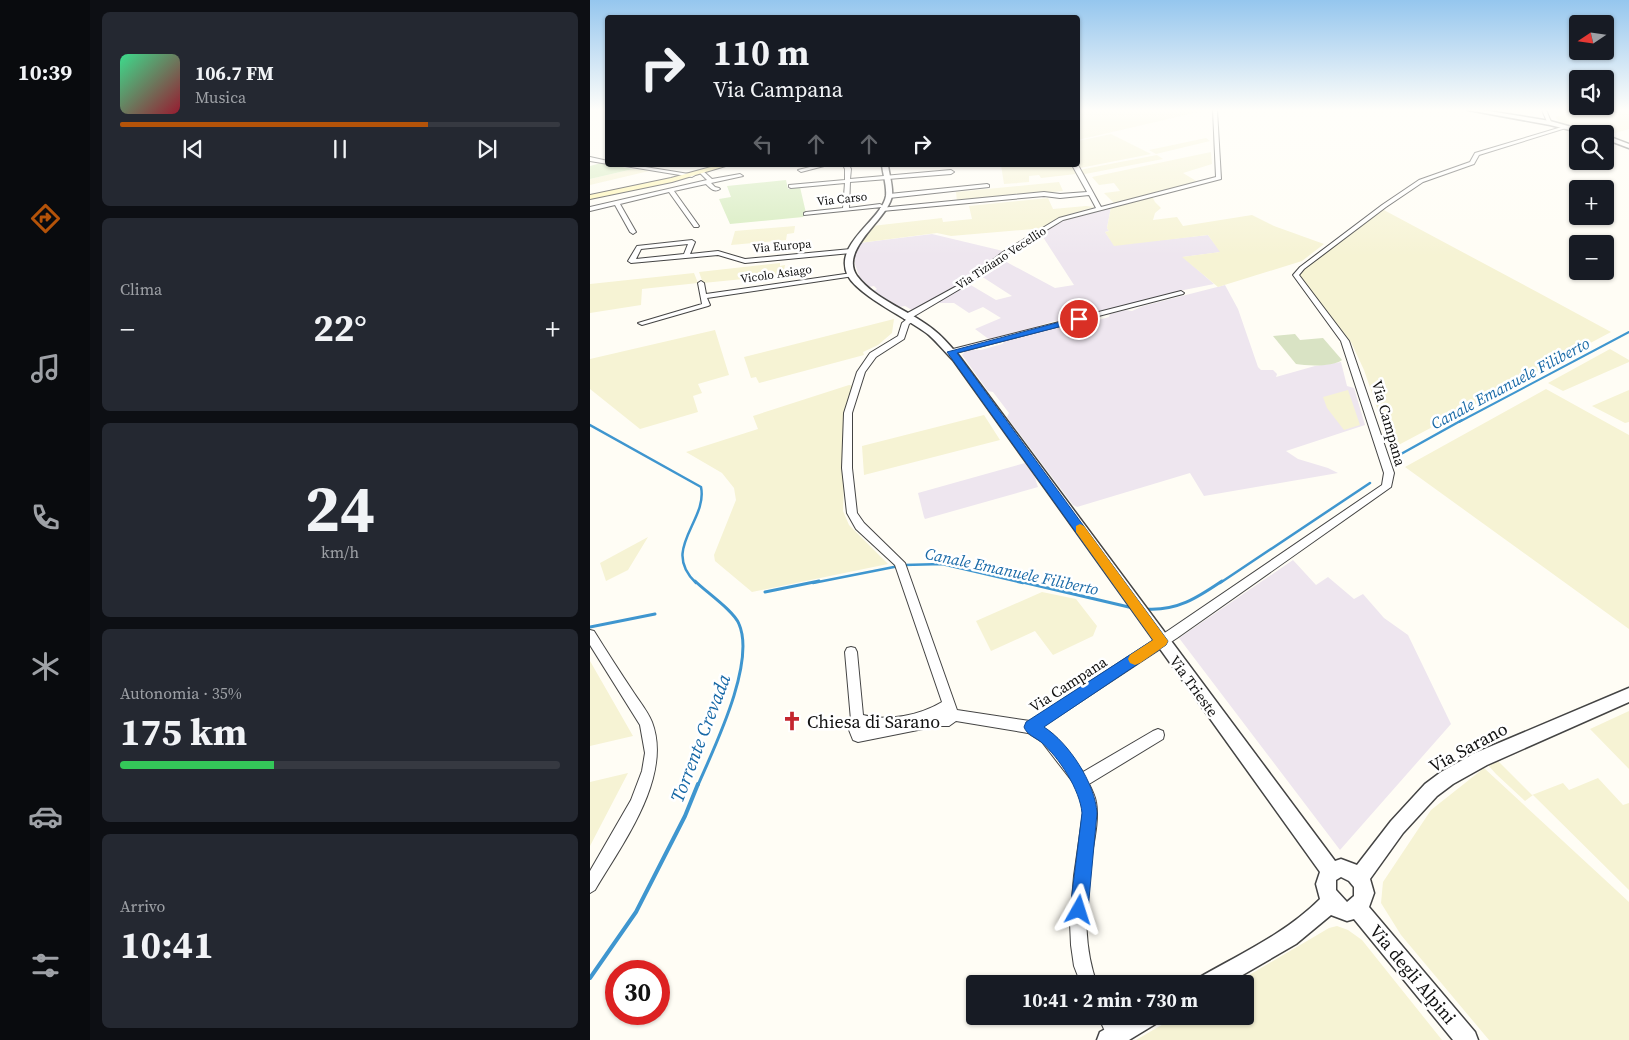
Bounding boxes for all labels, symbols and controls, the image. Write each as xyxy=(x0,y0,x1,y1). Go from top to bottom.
north arrow xyxy=(1569,15,1614,60)
map controls xyxy=(1569,15,1614,280)
text: 110 m xyxy=(713,29,809,77)
icon: right xyxy=(630,35,695,100)
text: 10:39 xyxy=(18,57,72,87)
text: 106.7 FM xyxy=(195,60,274,86)
button: sound xyxy=(1569,70,1614,115)
text: Via Campana xyxy=(713,74,843,104)
text: Musica xyxy=(195,86,246,108)
button: search xyxy=(1569,125,1614,170)
icon: left xyxy=(749,130,777,158)
icon: ahead xyxy=(802,130,830,158)
icon: ahead xyxy=(855,130,883,158)
icon: right xyxy=(908,130,936,158)
icon: previous xyxy=(179,135,207,163)
icon: pause xyxy=(326,135,354,163)
icon: next xyxy=(473,135,501,163)
button: + xyxy=(1569,180,1614,225)
street label: Via Carso xyxy=(816,188,868,210)
icon: directions xyxy=(28,201,63,236)
street label: Via Tiziano Vecellio xyxy=(953,223,1050,293)
street label: Via Europa xyxy=(752,235,813,257)
button: − xyxy=(1569,235,1614,280)
street label: Vicolo Asiago xyxy=(739,261,813,287)
text: Clima xyxy=(120,278,162,300)
pin xyxy=(1058,298,1100,340)
text: 22° xyxy=(313,302,367,354)
icon: arrive xyxy=(1065,305,1093,333)
text: − xyxy=(120,310,135,348)
text: + xyxy=(545,310,560,348)
water label: Canale Emanuele Filiberto xyxy=(1427,332,1593,434)
icon: music xyxy=(28,351,63,386)
street label: Via Campana xyxy=(1367,378,1411,469)
text: 24 xyxy=(305,464,375,553)
icon: phone xyxy=(28,500,63,535)
text: km/h xyxy=(321,541,359,563)
water label: Canale Emanuele Filiberto xyxy=(923,542,1101,600)
icon: climate xyxy=(28,649,63,684)
street label: Via Campana xyxy=(1025,651,1111,717)
street label: Via Trieste xyxy=(1165,651,1224,721)
water label: Torrente Crevada xyxy=(664,670,736,806)
text: Autonomia · 35% xyxy=(120,682,242,704)
text: 175 km xyxy=(120,706,247,758)
place label: Chiesa di Sarano xyxy=(807,709,940,734)
church icon: Chiesa di Sarano xyxy=(781,710,803,732)
street label: Via Sarano xyxy=(1424,716,1512,778)
icon: car xyxy=(28,799,63,834)
position arrow xyxy=(1052,883,1104,935)
text: Arrivo xyxy=(120,895,165,917)
text: 10:41 xyxy=(120,919,214,971)
street label: Via degli Alpini xyxy=(1364,919,1462,1029)
icon: filters xyxy=(28,948,63,983)
speed limit sign: 30 xyxy=(605,960,670,1025)
text: 10:41 · 2 min · 730 m xyxy=(1022,987,1198,1013)

